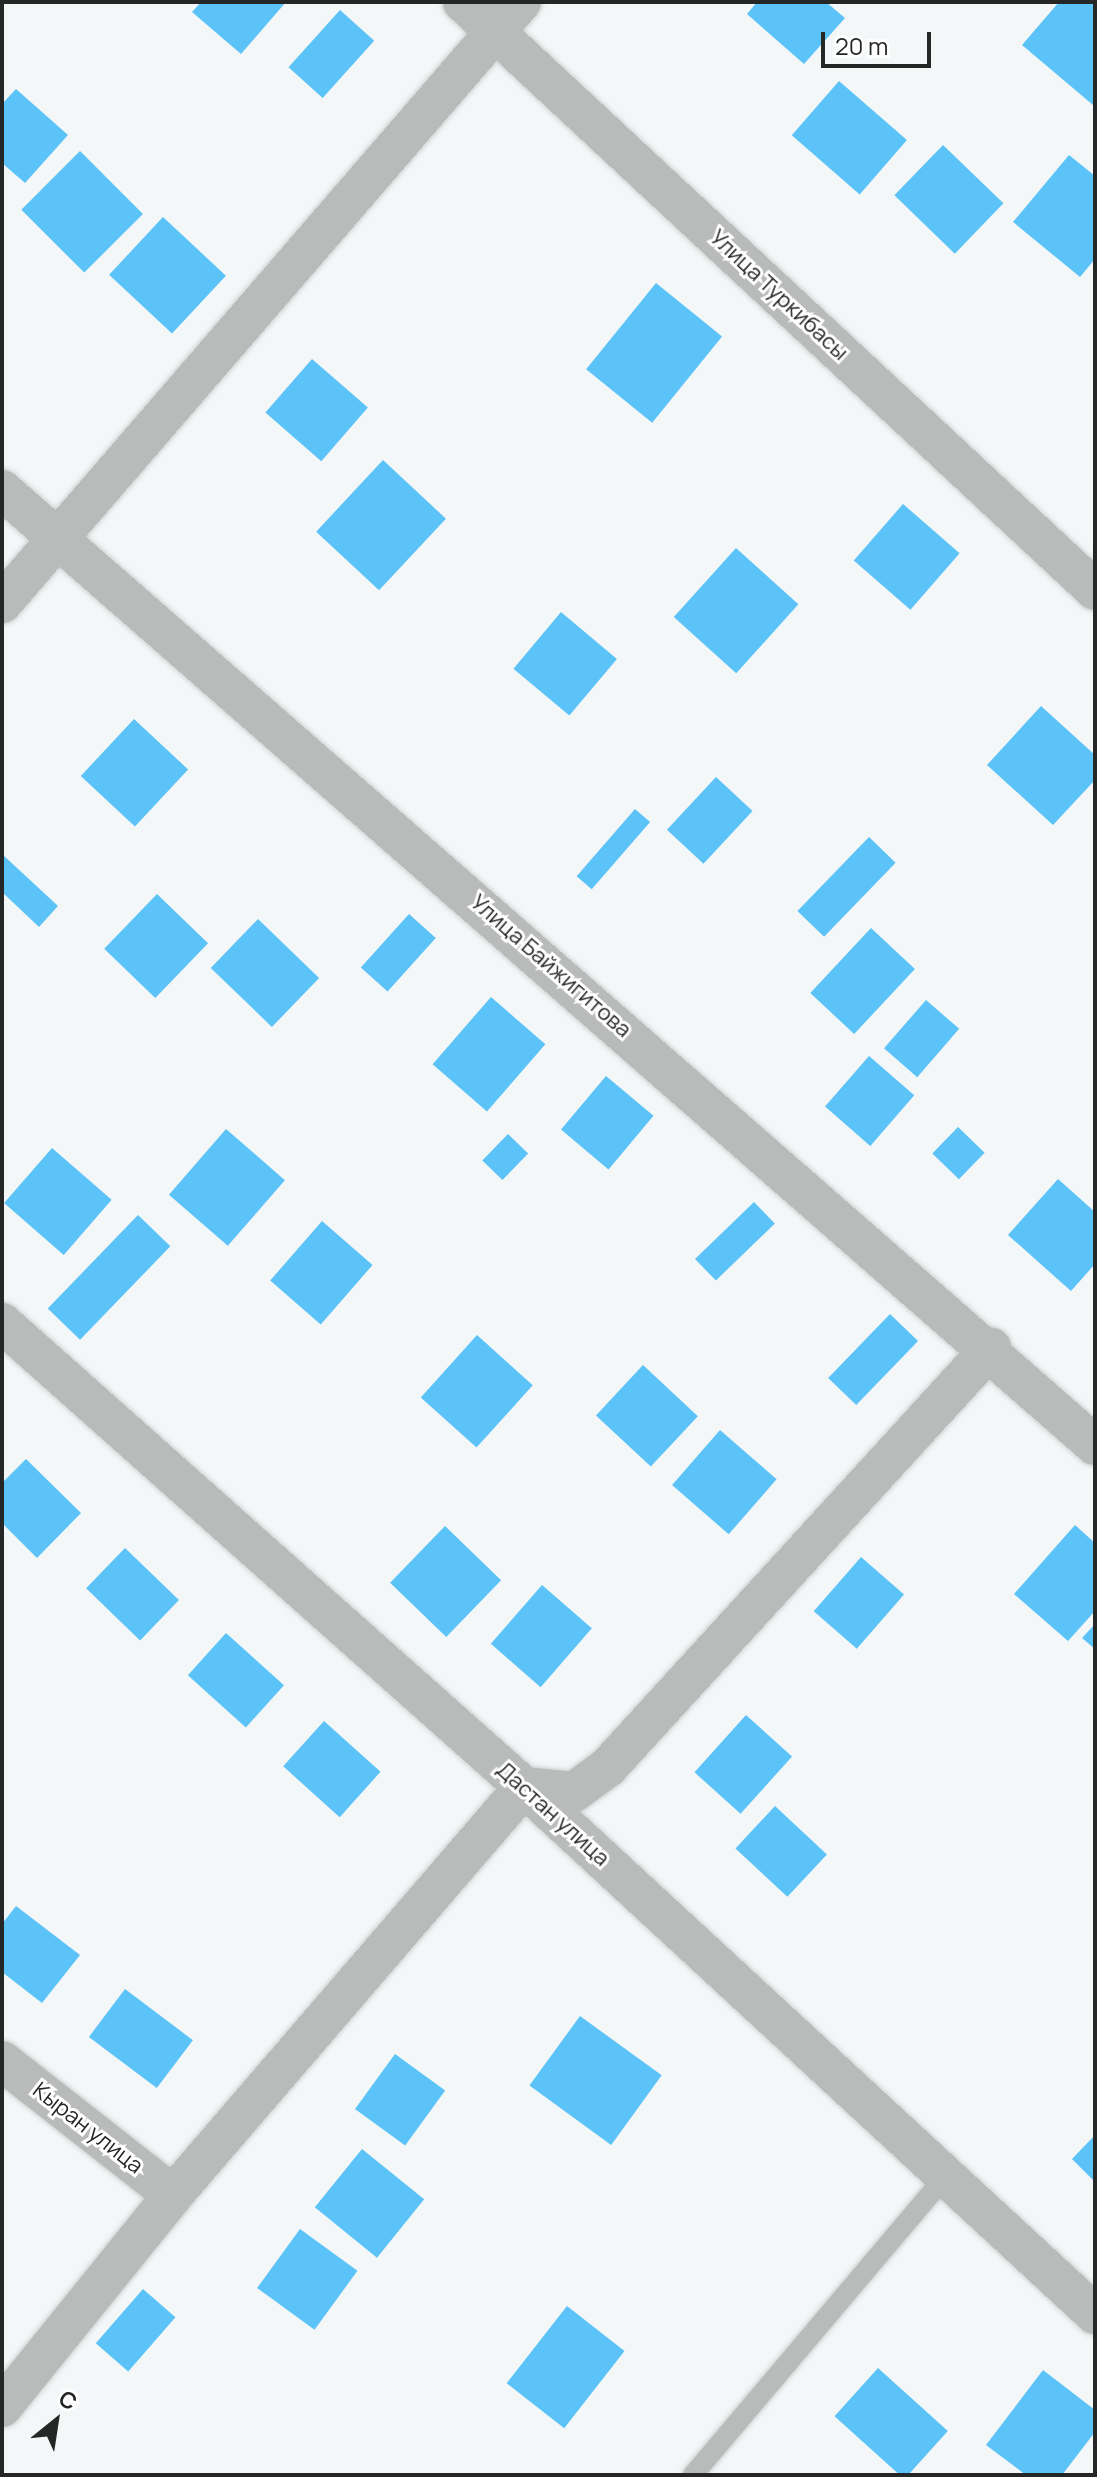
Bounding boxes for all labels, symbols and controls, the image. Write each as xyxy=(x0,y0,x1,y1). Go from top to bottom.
scale bar xyxy=(825,16,935,66)
text: 20 m xyxy=(835,29,888,62)
street label: Улица Туркибасы xyxy=(705,224,853,366)
street label: Улица Байжигитова xyxy=(465,889,637,1043)
street label: Дастан улица xyxy=(491,1756,615,1872)
street label: Кыран улица xyxy=(28,2077,148,2179)
north arrow xyxy=(16,2381,96,2461)
text: С xyxy=(53,2383,83,2417)

